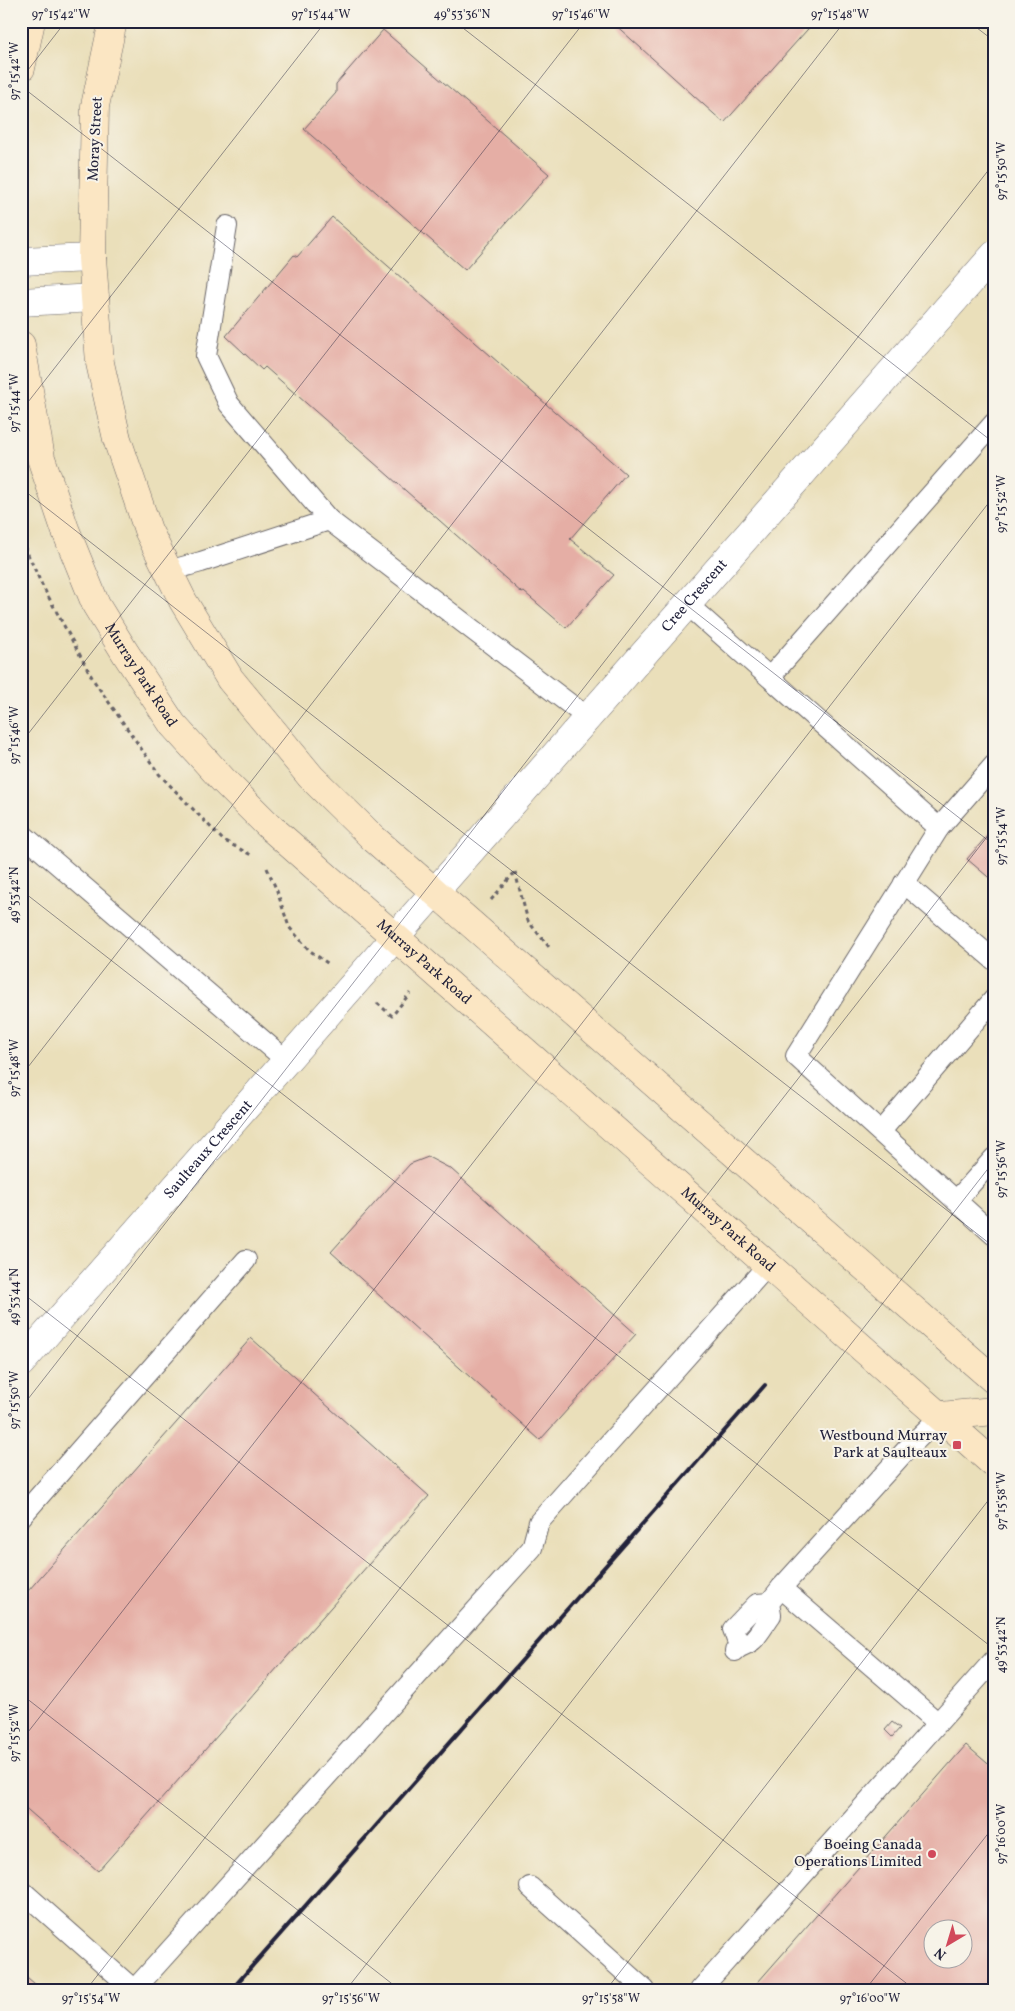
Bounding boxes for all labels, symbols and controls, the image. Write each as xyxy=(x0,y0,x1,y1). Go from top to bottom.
text: 97°15'42"W xyxy=(32,7,90,23)
text: 97°15'44"W xyxy=(291,7,351,23)
text: 49°53'36"N xyxy=(434,7,491,23)
text: 97°15'46"W xyxy=(552,7,610,23)
text: 97°15'48"W xyxy=(811,7,869,23)
text: 97°15'42"W xyxy=(7,42,23,100)
street label: Moray Street xyxy=(83,96,109,182)
text: 97°15'50"W xyxy=(994,142,1010,200)
text: 97°15'44"W xyxy=(7,373,23,433)
text: 97°15'52"W xyxy=(994,475,1010,533)
street label: Cree Crescent xyxy=(657,555,733,637)
street label: Murray Park Road xyxy=(99,619,182,731)
text: 97°15'46"W xyxy=(7,706,23,764)
text: 97°15'54"W xyxy=(994,807,1010,865)
text: 49°53'42"N xyxy=(7,866,23,924)
street label: Murray Park Road xyxy=(372,915,476,1010)
text: 97°15'48"W xyxy=(7,1039,23,1097)
street label: Saulteaux Crescent xyxy=(159,1096,258,1204)
text: 97°15'56"W xyxy=(994,1140,1010,1198)
street label: Murray Park Road xyxy=(676,1182,780,1277)
text: 49°53'44"N xyxy=(7,1268,23,1326)
text: 97°15'50"W xyxy=(7,1371,23,1429)
place label: Westbound Murray Park at Saulteaux xyxy=(819,1426,947,1464)
marker: Westbound Murray Park at Saulteaux xyxy=(951,1439,963,1451)
text: 97°15'58"W xyxy=(994,1472,1010,1530)
text: 49°53'42"N xyxy=(994,1616,1010,1674)
text: 97°15'52"W xyxy=(7,1704,23,1762)
text: 97°16'00"W xyxy=(994,1804,1010,1864)
place label: Boeing Canada Operations Limited xyxy=(794,1835,922,1873)
marker: Boeing Canada Operations Limited xyxy=(926,1848,938,1860)
north arrow xyxy=(922,1918,972,1968)
text: N xyxy=(931,1942,951,1964)
text: 97°15'54"W xyxy=(62,1991,120,2007)
text: 97°15'56"W xyxy=(322,1991,380,2007)
text: 97°15'58"W xyxy=(582,1991,640,2007)
text: 97°16'00"W xyxy=(840,1991,900,2007)

